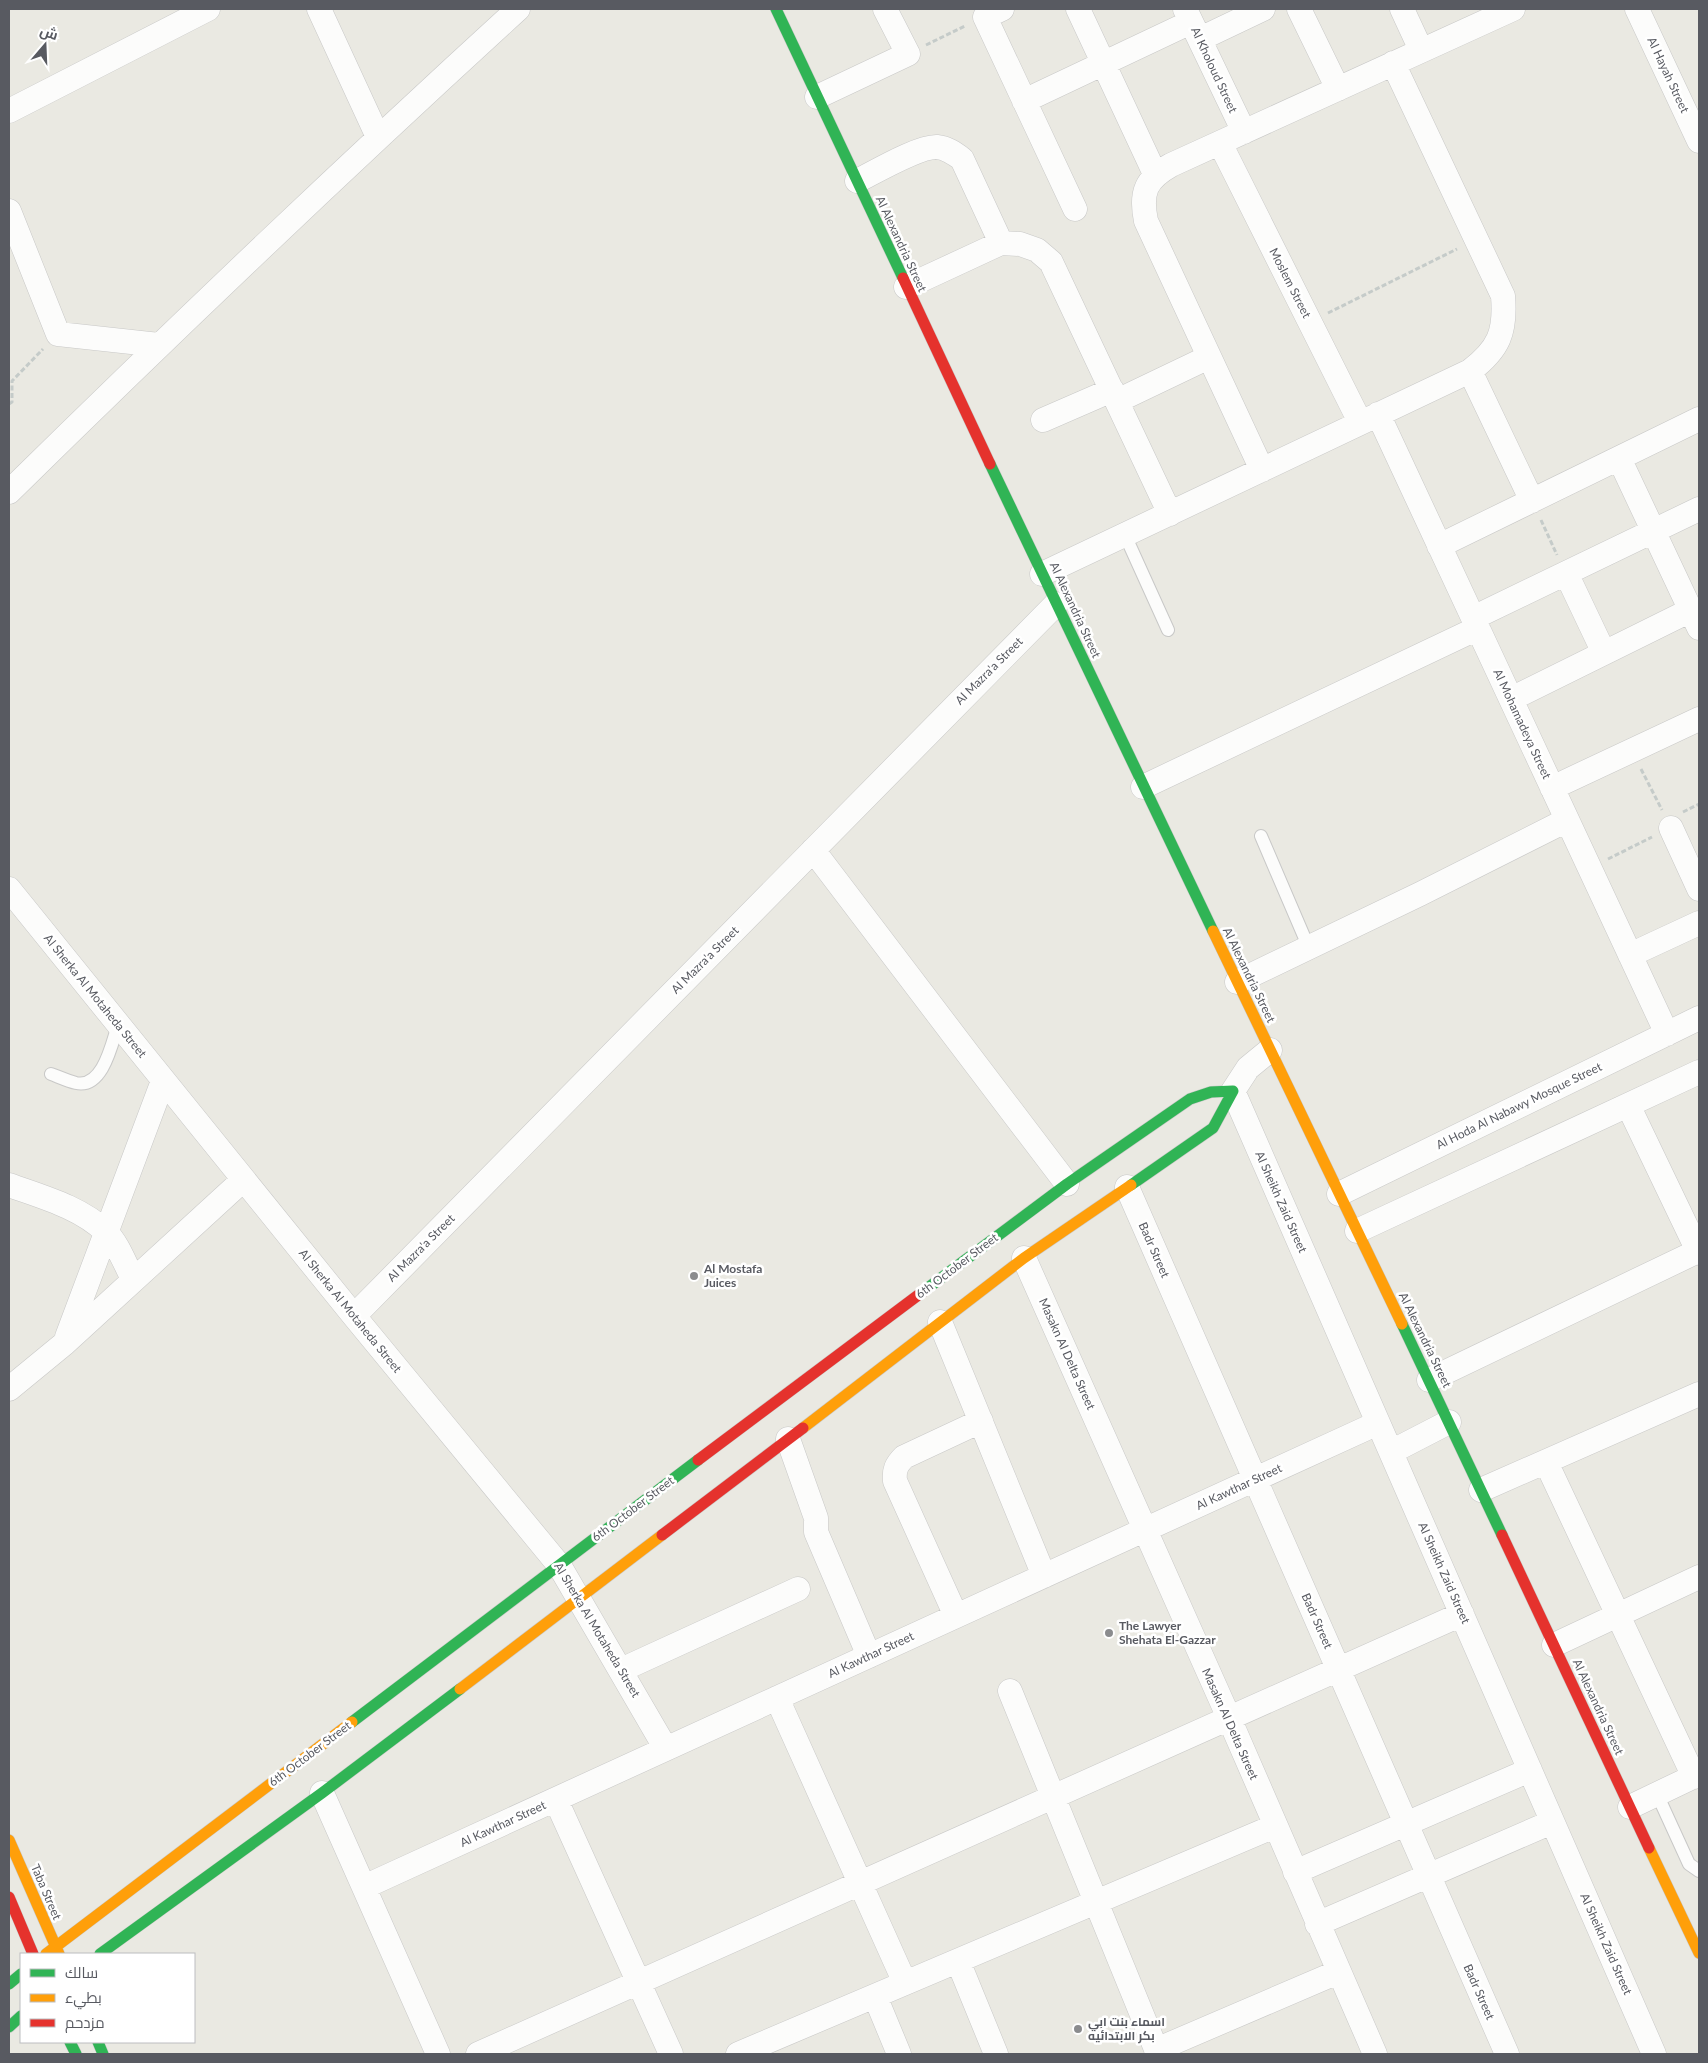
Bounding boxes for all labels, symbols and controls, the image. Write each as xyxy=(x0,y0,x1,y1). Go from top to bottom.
north arrow xyxy=(20,20,70,70)
text: ش xyxy=(38,21,61,44)
street label: Al Kholoud Street xyxy=(1188,24,1241,116)
street label: Al Hayah Street xyxy=(1644,34,1693,116)
street label: Al Alexandria Street xyxy=(873,193,931,295)
street label: Moslem Street xyxy=(1266,245,1315,321)
street label: Al Alexandria Street xyxy=(1047,559,1105,661)
street label: Al Mazra'a Street xyxy=(952,633,1026,708)
street label: Al Mohamadeya Street xyxy=(1490,666,1555,782)
street label: Al Mazra'a Street xyxy=(668,922,742,997)
street label: Al Alexandria Street xyxy=(1220,925,1279,1025)
street label: Al Sherka Al Motaheda Street xyxy=(41,931,150,1061)
street label: Al Hoda Al Nabawy Mosque Street xyxy=(1433,1059,1605,1152)
street label: Al Sheikh Zaid Street xyxy=(1252,1149,1311,1256)
street label: Al Mazra'a Street xyxy=(384,1210,458,1285)
street label: Badr Street xyxy=(1136,1220,1174,1280)
street label: 6th October Street xyxy=(913,1229,1001,1301)
street label: Al Sherka Al Motaheda Street xyxy=(296,1246,405,1376)
place label: Al Mostafa Juices xyxy=(703,1261,762,1290)
marker: Al Mostafa Juices xyxy=(688,1270,700,1282)
street label: Al Alexandria Street xyxy=(1396,1290,1455,1390)
street label: Masakn Al Delta Street xyxy=(1036,1296,1099,1413)
street label: Al Kawthar Street xyxy=(1193,1460,1285,1513)
street label: 6th October Street xyxy=(589,1472,677,1544)
street label: Al Sheikh Zaid Street xyxy=(1415,1520,1474,1627)
street label: Al Sherka Al Motaheda Street xyxy=(551,1560,644,1701)
street label: Badr Street xyxy=(1299,1591,1337,1651)
place label: The Lawyer Shehata El-Gazzar xyxy=(1119,1618,1216,1647)
marker: The Lawyer Shehata El-Gazzar xyxy=(1103,1627,1115,1639)
street label: Al Kawthar Street xyxy=(825,1628,917,1681)
street label: Al Alexandria Street xyxy=(1570,1656,1628,1758)
street label: Masakn Al Delta Street xyxy=(1199,1666,1262,1783)
street label: 6th October Street xyxy=(266,1717,354,1789)
street label: Al Kawthar Street xyxy=(457,1797,549,1850)
street label: Taba Street xyxy=(28,1862,65,1923)
street label: Al Sheikh Zaid Street xyxy=(1577,1891,1636,1998)
legend xyxy=(20,1953,195,2043)
street label: Badr Street xyxy=(1461,1962,1499,2022)
text: سالك xyxy=(65,1963,98,1981)
text: بطيء xyxy=(65,1988,102,2010)
text: مزدحم xyxy=(65,2013,105,2033)
place label: اسماء بنت ابي بكر الابتدائيه xyxy=(1088,2014,1165,2044)
marker: اسماء بنت ابي بكر الابتدائيه xyxy=(1072,2023,1084,2035)

